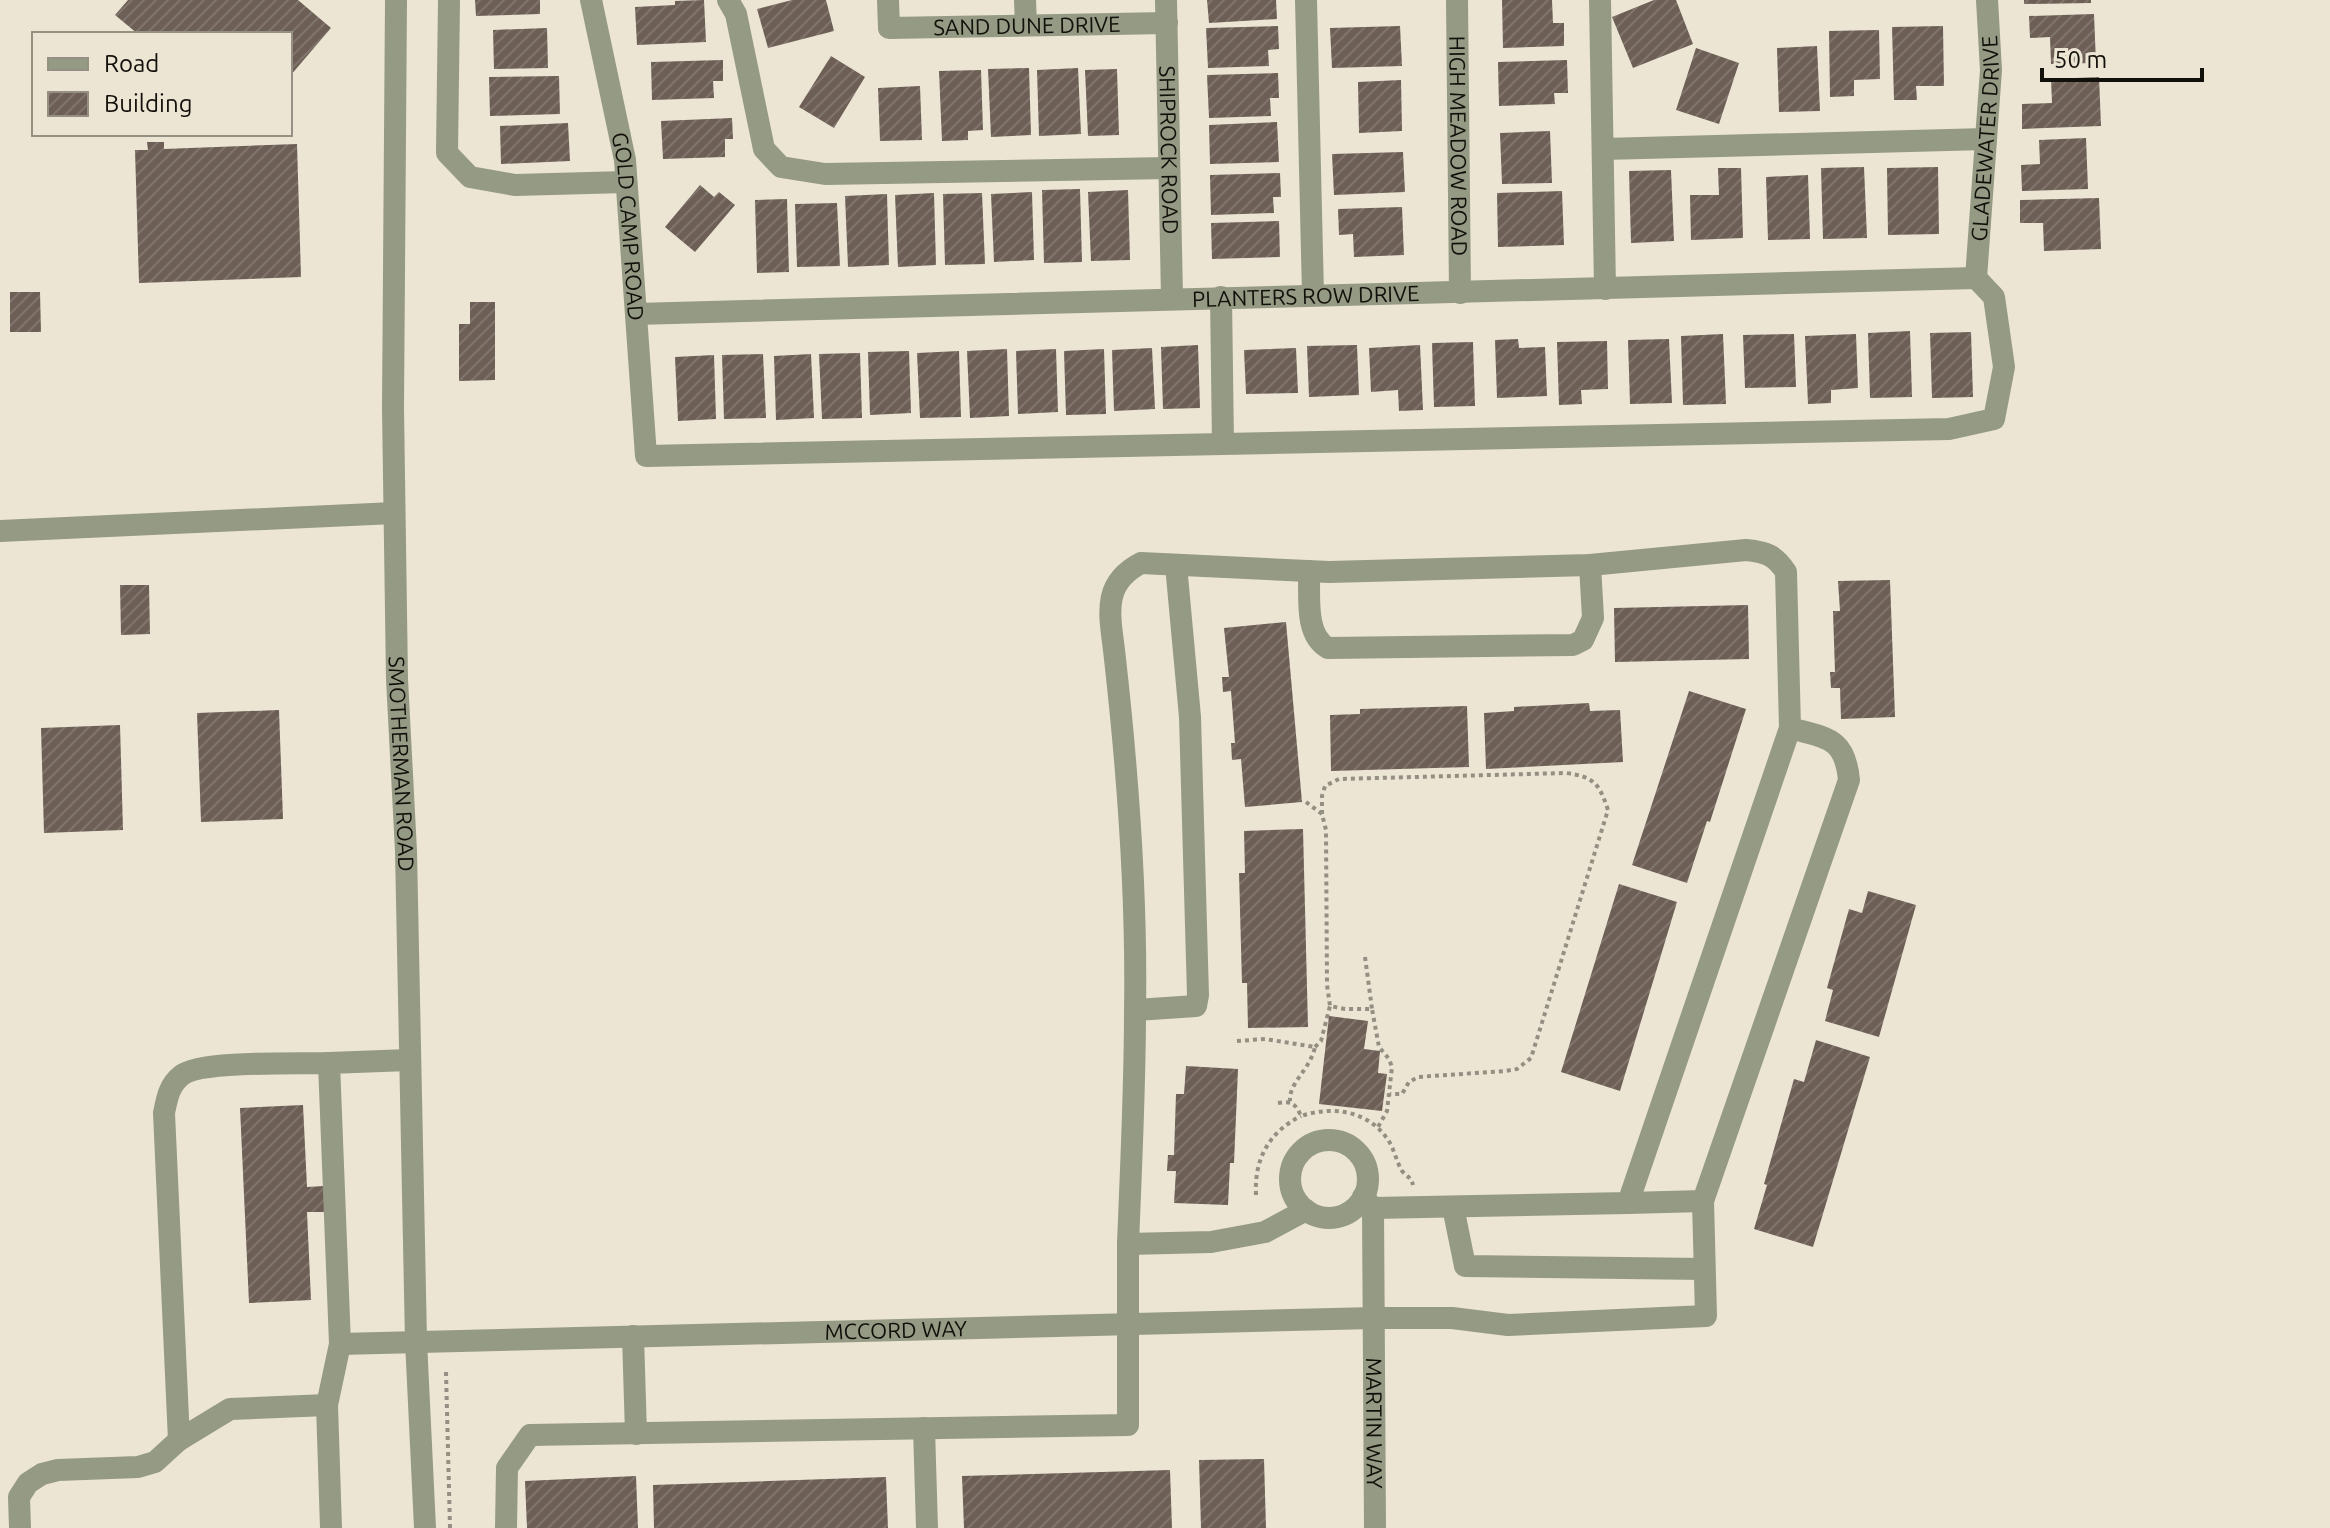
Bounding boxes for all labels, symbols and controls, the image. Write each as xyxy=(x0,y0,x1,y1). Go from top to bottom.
street label: SAND DUNE DRIVE xyxy=(933,11,1121,39)
legend xyxy=(32,32,292,136)
scale bar xyxy=(2042,32,2202,82)
street label: GLADEWATER DRIVE xyxy=(1966,35,2003,242)
street label: HIGH MEADOW ROAD xyxy=(1445,36,1473,256)
text: 50 m xyxy=(2054,46,2107,73)
text: Road xyxy=(104,50,159,77)
street label: SHIPROCK ROAD xyxy=(1155,65,1184,235)
text: Building xyxy=(104,90,192,117)
street label: GOLD CAMP ROAD xyxy=(607,130,649,322)
street label: PLANTERS ROW DRIVE xyxy=(1192,280,1420,311)
street label: SMOTHERMAN ROAD xyxy=(385,656,419,872)
street label: MCCORD WAY xyxy=(824,1315,968,1344)
street label: MARTIN WAY xyxy=(1362,1357,1388,1489)

